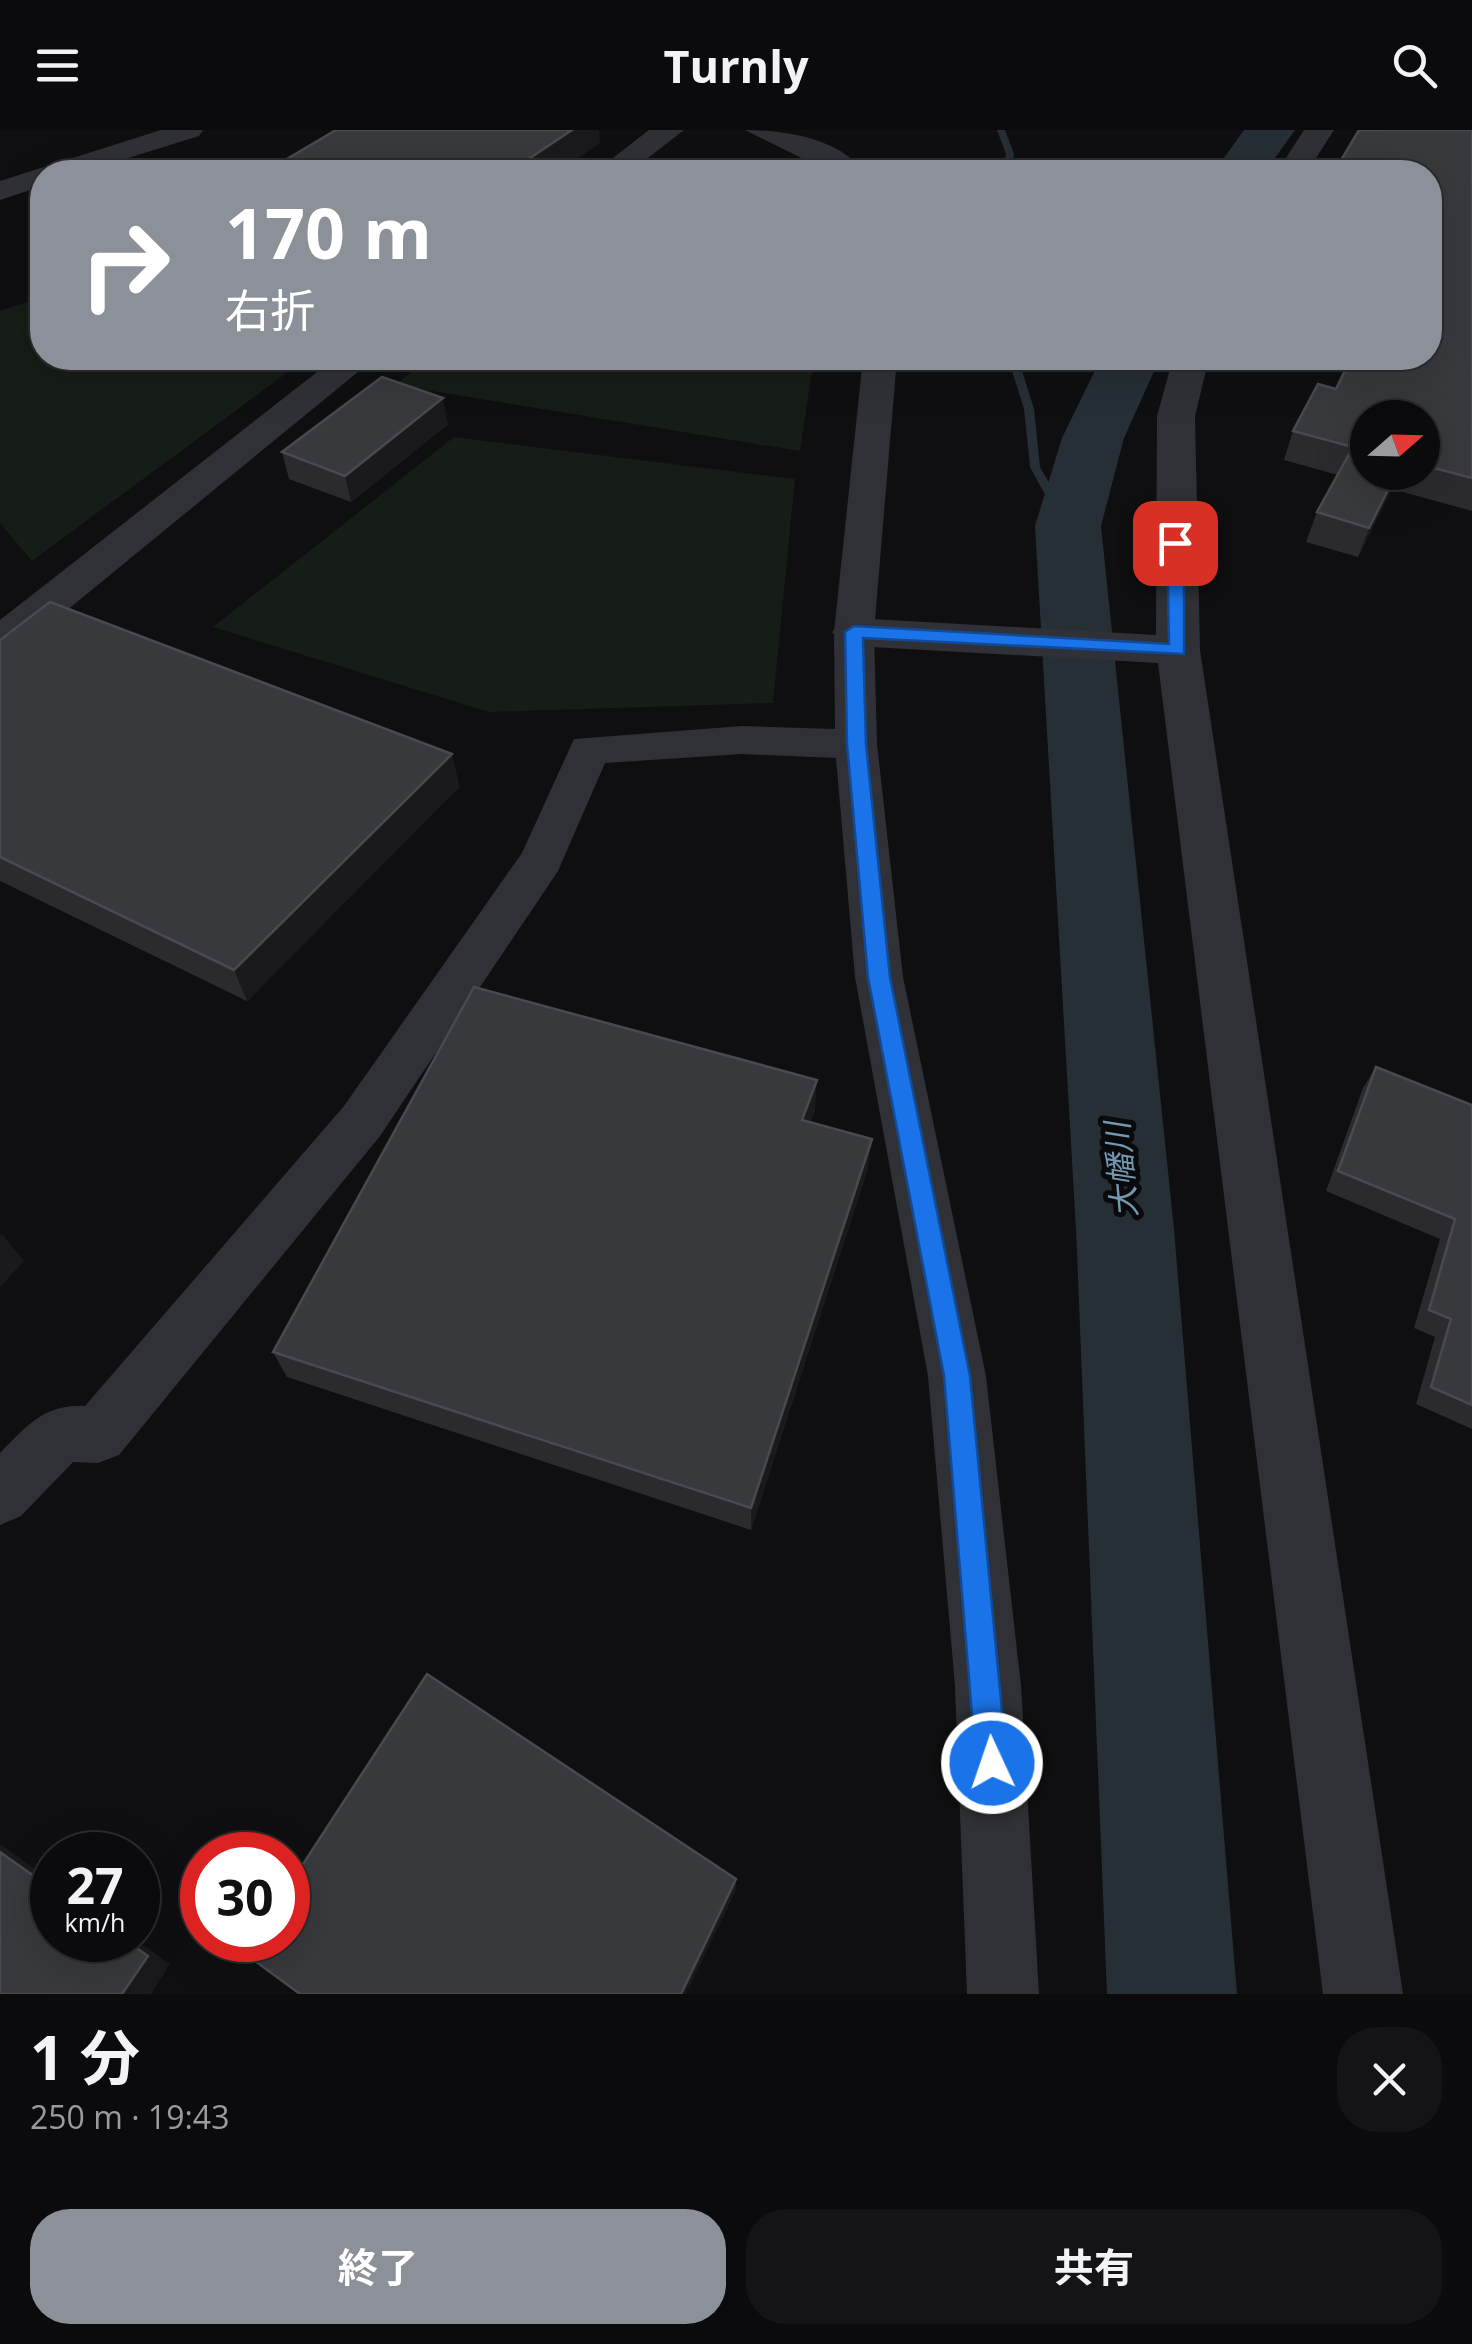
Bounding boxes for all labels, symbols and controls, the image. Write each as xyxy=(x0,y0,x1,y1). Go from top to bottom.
text: Turnly xyxy=(664,35,808,96)
icon: menu xyxy=(30,38,85,93)
icon: search xyxy=(1387,38,1442,93)
text: 170 m xyxy=(225,184,432,280)
icon: right xyxy=(60,200,190,330)
text: 右折 xyxy=(225,279,315,340)
north arrow xyxy=(1350,400,1440,490)
map controls xyxy=(1350,400,1440,490)
pin xyxy=(1133,501,1218,586)
icon: arrive xyxy=(1148,516,1203,571)
water label: 大幡川 xyxy=(1094,1117,1146,1220)
position arrow xyxy=(940,1711,1044,1815)
speed limit sign: 30 xyxy=(180,1832,310,1962)
text: 27 xyxy=(66,1851,124,1919)
text: km/h xyxy=(65,1905,125,1939)
text: 1 分 xyxy=(30,2016,140,2098)
button: close xyxy=(1337,2027,1442,2132)
text: 250 m · 19:43 xyxy=(30,2095,229,2138)
button: 終了 xyxy=(30,2209,726,2324)
button: 共有 xyxy=(746,2209,1442,2324)

